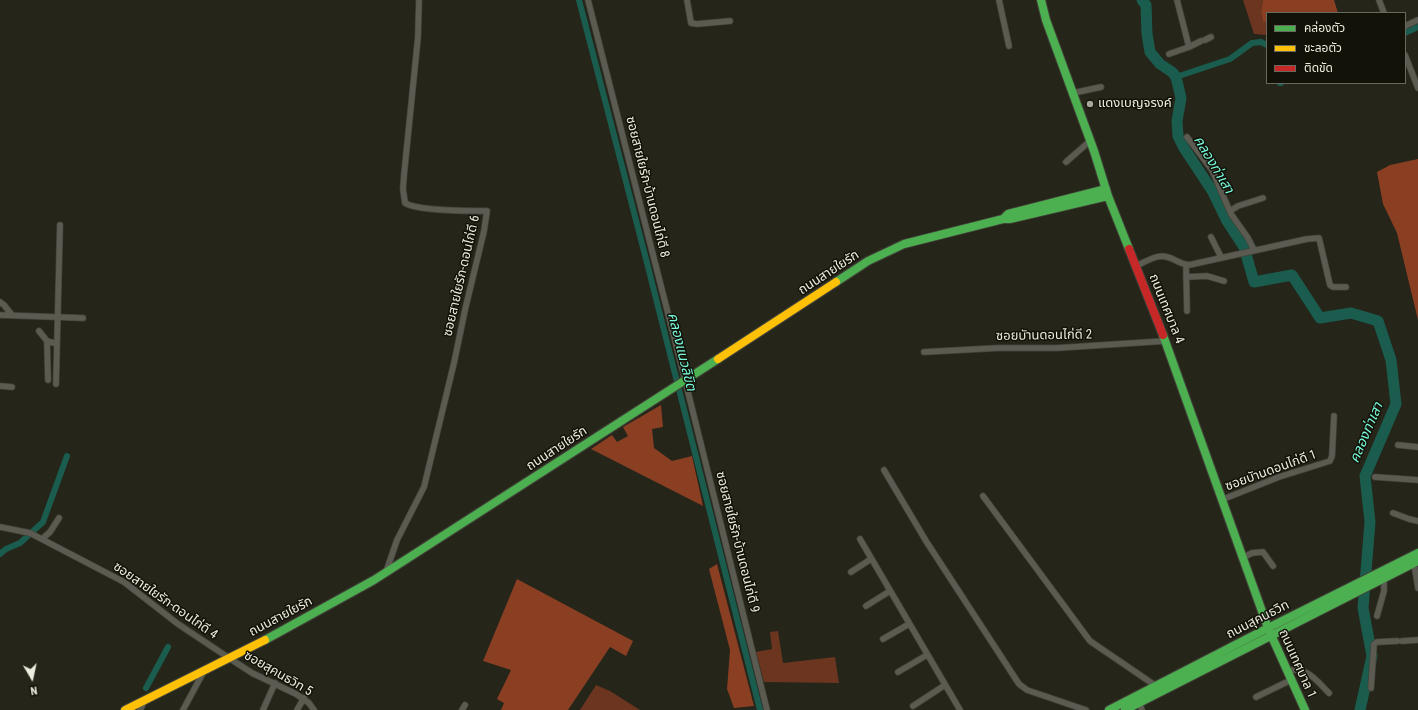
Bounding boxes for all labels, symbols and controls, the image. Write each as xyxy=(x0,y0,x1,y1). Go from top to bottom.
legend xyxy=(1266,12,1406,84)
text: คล่องตัว xyxy=(1304,21,1345,35)
text: ชะลอตัว xyxy=(1304,41,1342,55)
text: ติดขัด xyxy=(1304,61,1333,75)
place label: แดงเบญจรงค์ xyxy=(1098,96,1172,112)
marker: แดงเบญจรงค์ xyxy=(1085,99,1095,109)
street label: ซอยสายใยรัก-บ้านดอนไก่ดี 8 xyxy=(622,115,672,259)
water label: คลองท่าเสา xyxy=(1189,133,1237,197)
street label: ซอยสายใยรัก-ดอนไก่ดี 6 xyxy=(440,214,484,338)
street label: ถนนสายใยรัก xyxy=(796,248,862,298)
street label: ถนนเทศบาล 4 xyxy=(1145,272,1187,346)
water label: คลองแนวลิขิต xyxy=(663,311,699,393)
street label: ซอยบัานดอนไก่ดี 2 xyxy=(996,327,1092,345)
water label: คลองท่าเสา xyxy=(1347,400,1387,466)
street label: ถนนสายใยรัก xyxy=(524,424,590,474)
street label: ซอยบัานดอนไก่ดี 1 xyxy=(1223,447,1319,495)
street label: ซอยสายใยรัก-บ้านดอนไก่ดี 9 xyxy=(712,470,762,614)
street label: ซอยสายใยรัก-ดอนไก่ดี 4 xyxy=(110,559,220,643)
street label: ถนนสายใยรัก xyxy=(247,594,315,640)
street label: ถนนสุคนธวิท xyxy=(1224,597,1292,643)
street label: ถนนเทศบาล 1 xyxy=(1275,627,1319,701)
street label: ซอยสุคนธวิท 5 xyxy=(241,648,315,700)
north arrow xyxy=(12,658,52,698)
text: N xyxy=(30,683,38,697)

